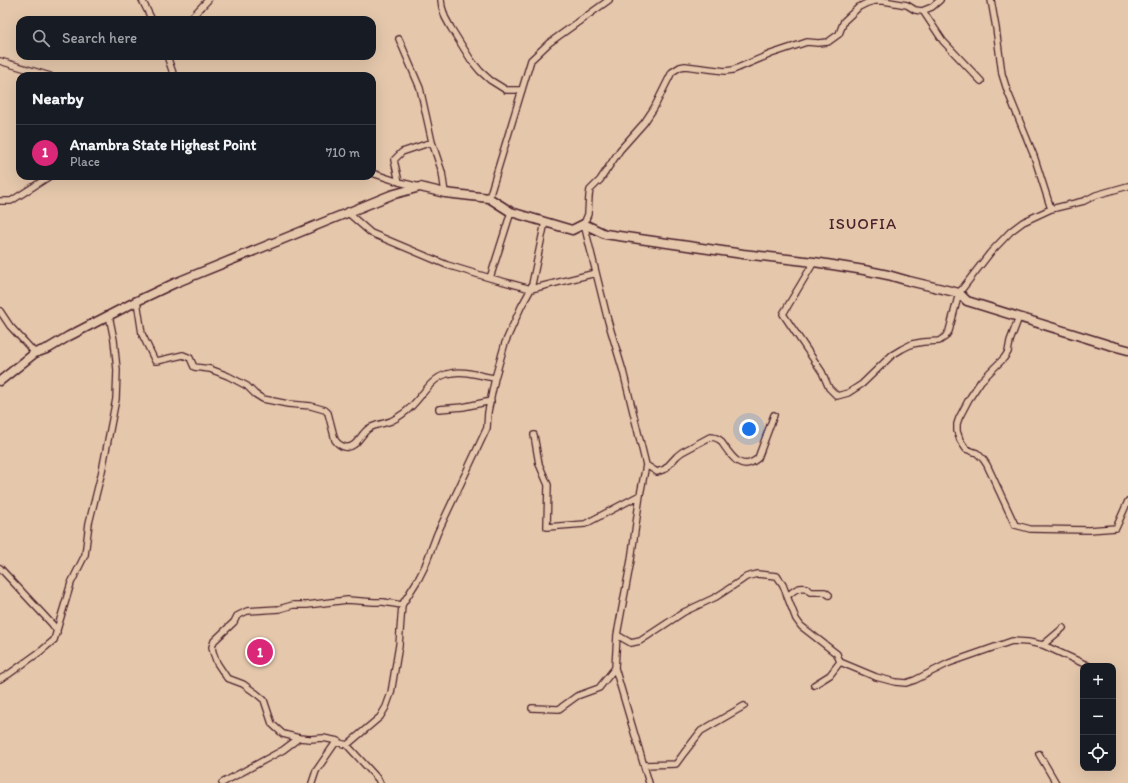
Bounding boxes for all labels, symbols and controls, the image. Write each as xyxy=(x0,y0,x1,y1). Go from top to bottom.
search box xyxy=(16,16,376,60)
icon: search xyxy=(30,27,52,49)
text: Search here xyxy=(62,29,137,47)
text: Nearby xyxy=(32,88,84,108)
text: Anambra State Highest Point xyxy=(70,136,256,154)
text: 1 xyxy=(42,145,48,160)
text: 710 m xyxy=(326,145,360,160)
text: Place xyxy=(70,154,100,169)
district label: ISUOFIA xyxy=(829,214,897,233)
your location xyxy=(739,419,759,439)
pin: 1 xyxy=(247,637,273,667)
map controls xyxy=(1080,663,1116,771)
button: + xyxy=(1080,663,1116,699)
button: − xyxy=(1080,699,1116,735)
button: locate xyxy=(1080,735,1116,771)

